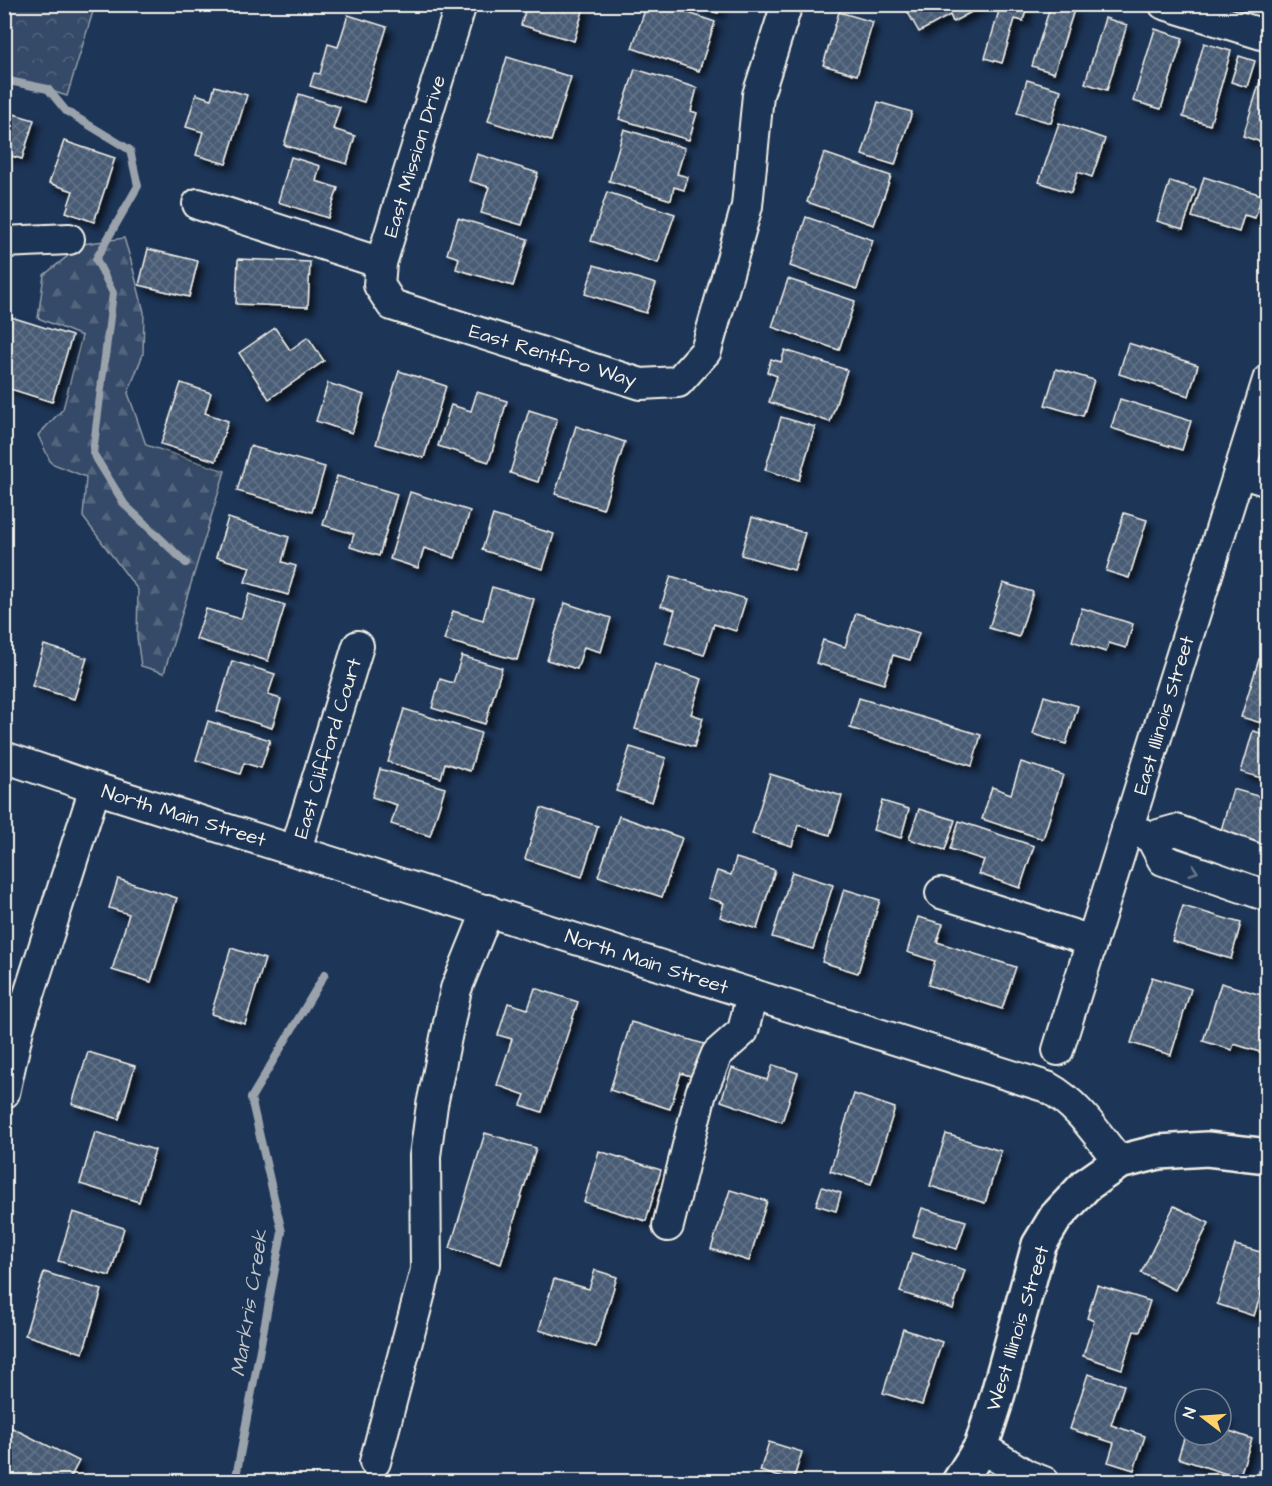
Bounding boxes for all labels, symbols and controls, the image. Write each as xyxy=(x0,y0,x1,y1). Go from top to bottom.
street label: East Mission Drive xyxy=(377,72,453,241)
street label: East Rentfro Way xyxy=(465,317,640,396)
street label: East Illinois Street xyxy=(1127,633,1201,798)
street label: East Clifford Court xyxy=(287,655,369,842)
street label: North Main Street xyxy=(98,778,269,854)
one-way arrow xyxy=(1188,863,1199,876)
street label: North Main Street xyxy=(561,922,732,1002)
water label: Markris Creek xyxy=(224,1226,276,1379)
street label: West Illinois Street xyxy=(979,1242,1057,1415)
north arrow xyxy=(1173,1387,1233,1447)
text: N xyxy=(1178,1405,1202,1421)

